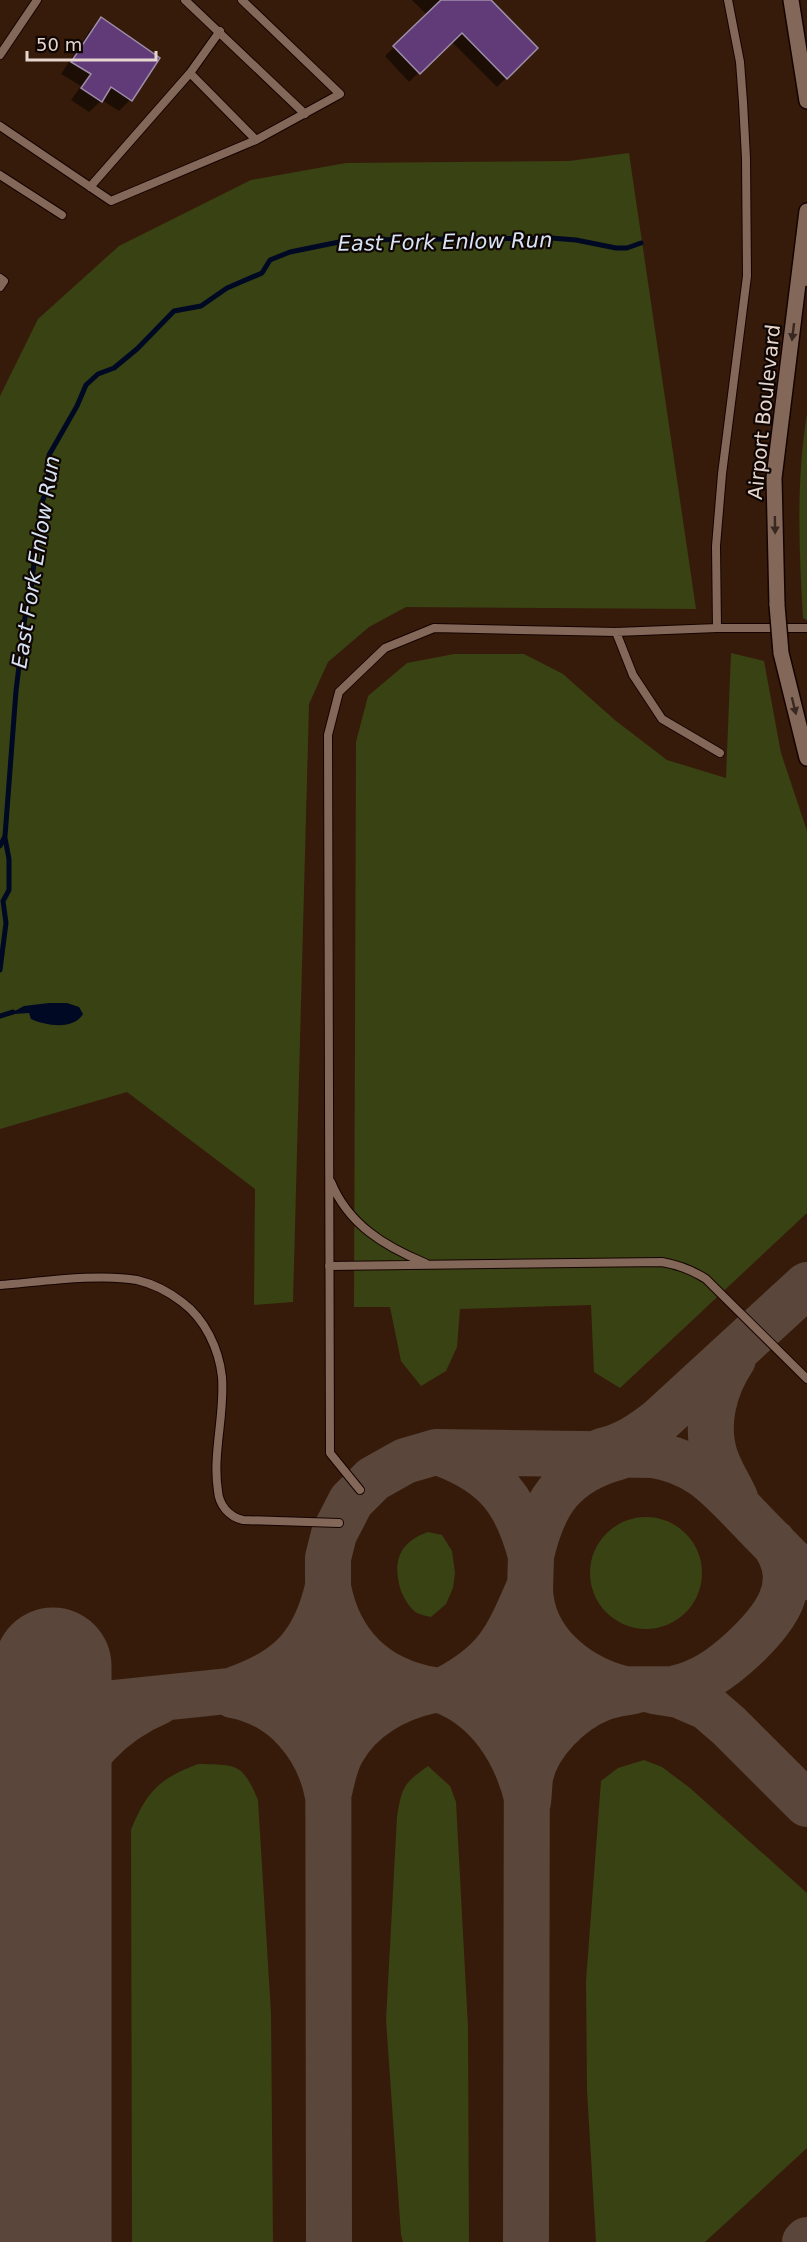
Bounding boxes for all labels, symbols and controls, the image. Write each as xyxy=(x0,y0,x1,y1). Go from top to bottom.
scale bar xyxy=(27,24,156,62)
text: 50 m xyxy=(36,34,82,55)
water label: East Fork Enlow Run xyxy=(337,228,553,256)
one-way arrow xyxy=(788,322,797,341)
street label: Airport Boulevard xyxy=(743,323,785,501)
water label: East Fork Enlow Run xyxy=(7,454,65,670)
one-way arrow xyxy=(770,516,780,535)
one-way arrow xyxy=(790,697,800,715)

